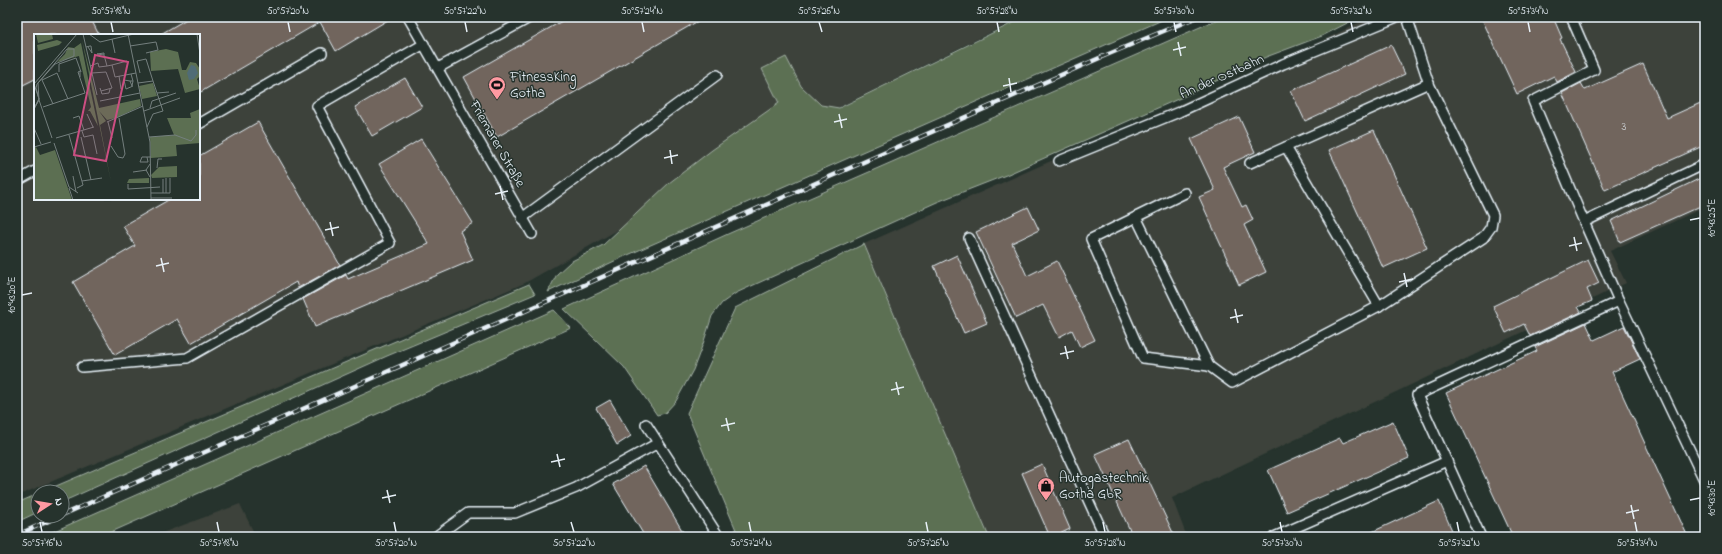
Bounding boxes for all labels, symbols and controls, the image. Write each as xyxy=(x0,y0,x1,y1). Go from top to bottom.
text: 50°57'18"N xyxy=(91,4,131,19)
text: 50°57'20"N xyxy=(267,4,309,19)
text: 50°57'22"N xyxy=(444,4,487,19)
text: 50°57'24"N xyxy=(621,4,663,19)
text: 50°57'26"N xyxy=(798,4,840,19)
text: 50°57'28"N xyxy=(976,4,1018,19)
text: 50°57'30"N xyxy=(1153,4,1195,19)
text: 50°57'32"N xyxy=(1330,4,1372,19)
text: 50°57'34"N xyxy=(1508,4,1549,19)
inset map xyxy=(34,34,200,200)
street label: An der Ostbahn xyxy=(1176,49,1268,105)
place label: FitnessKing Gotha xyxy=(509,67,576,104)
sports icon: FitnessKing Gotha xyxy=(487,75,507,100)
street label: Friemarer Straße xyxy=(463,96,531,192)
house number: 3 xyxy=(1622,118,1627,136)
text: 10°43'25"E xyxy=(1705,199,1720,237)
text: 10°43'20"E xyxy=(5,276,20,314)
place label: Autogastechnik Gotha GbR xyxy=(1059,468,1149,505)
shop icon: Autogastechnik Gotha GbR xyxy=(1036,476,1056,501)
text: 10°43'30"E xyxy=(1705,480,1720,516)
north arrow xyxy=(30,484,70,524)
text: N xyxy=(50,497,67,507)
text: 50°57'16"N xyxy=(22,536,62,551)
text: 50°57'18"N xyxy=(199,536,239,551)
text: 50°57'20"N xyxy=(375,536,417,551)
text: 50°57'22"N xyxy=(553,536,596,551)
text: 50°57'24"N xyxy=(730,536,772,551)
text: 50°57'26"N xyxy=(907,536,949,551)
text: 50°57'28"N xyxy=(1084,536,1126,551)
text: 50°57'30"N xyxy=(1261,536,1303,551)
text: 50°57'32"N xyxy=(1438,536,1480,551)
text: 50°57'34"N xyxy=(1617,536,1658,551)

